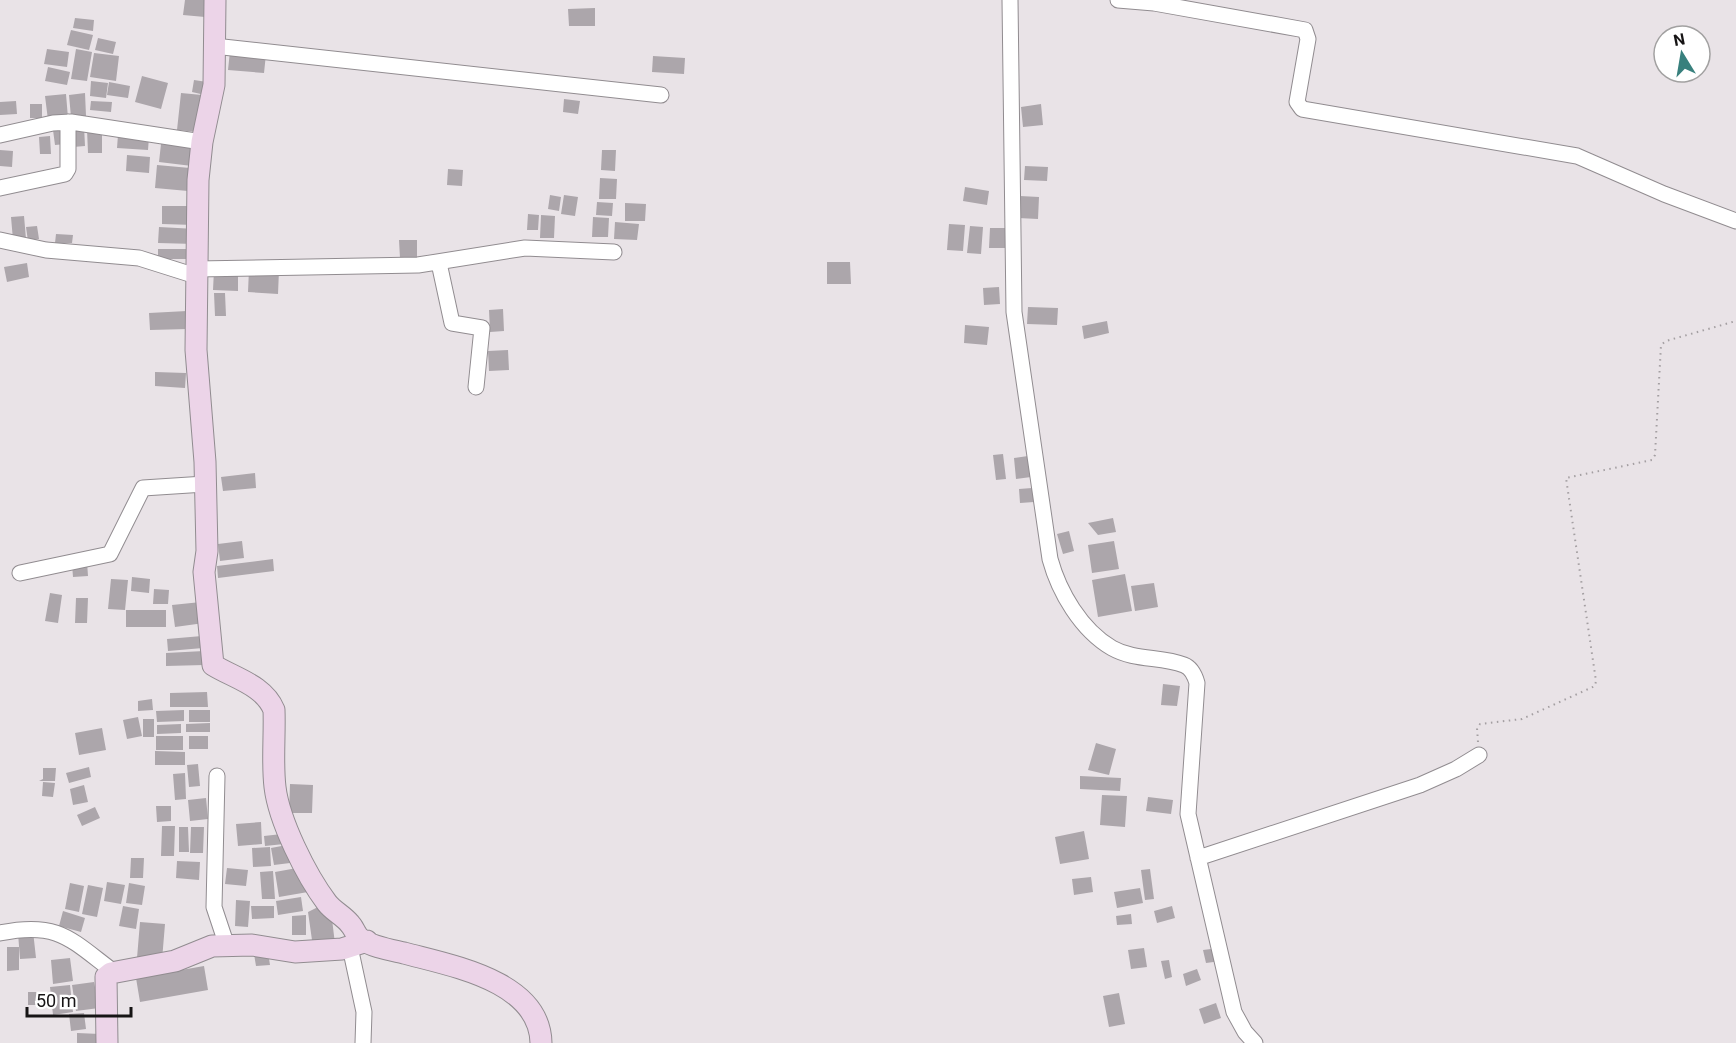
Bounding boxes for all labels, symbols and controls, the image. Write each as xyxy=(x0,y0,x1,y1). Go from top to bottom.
north arrow xyxy=(1652,24,1712,84)
text: N xyxy=(1672,29,1687,50)
scale bar xyxy=(27,980,130,1018)
text: 50 m xyxy=(36,990,76,1011)

